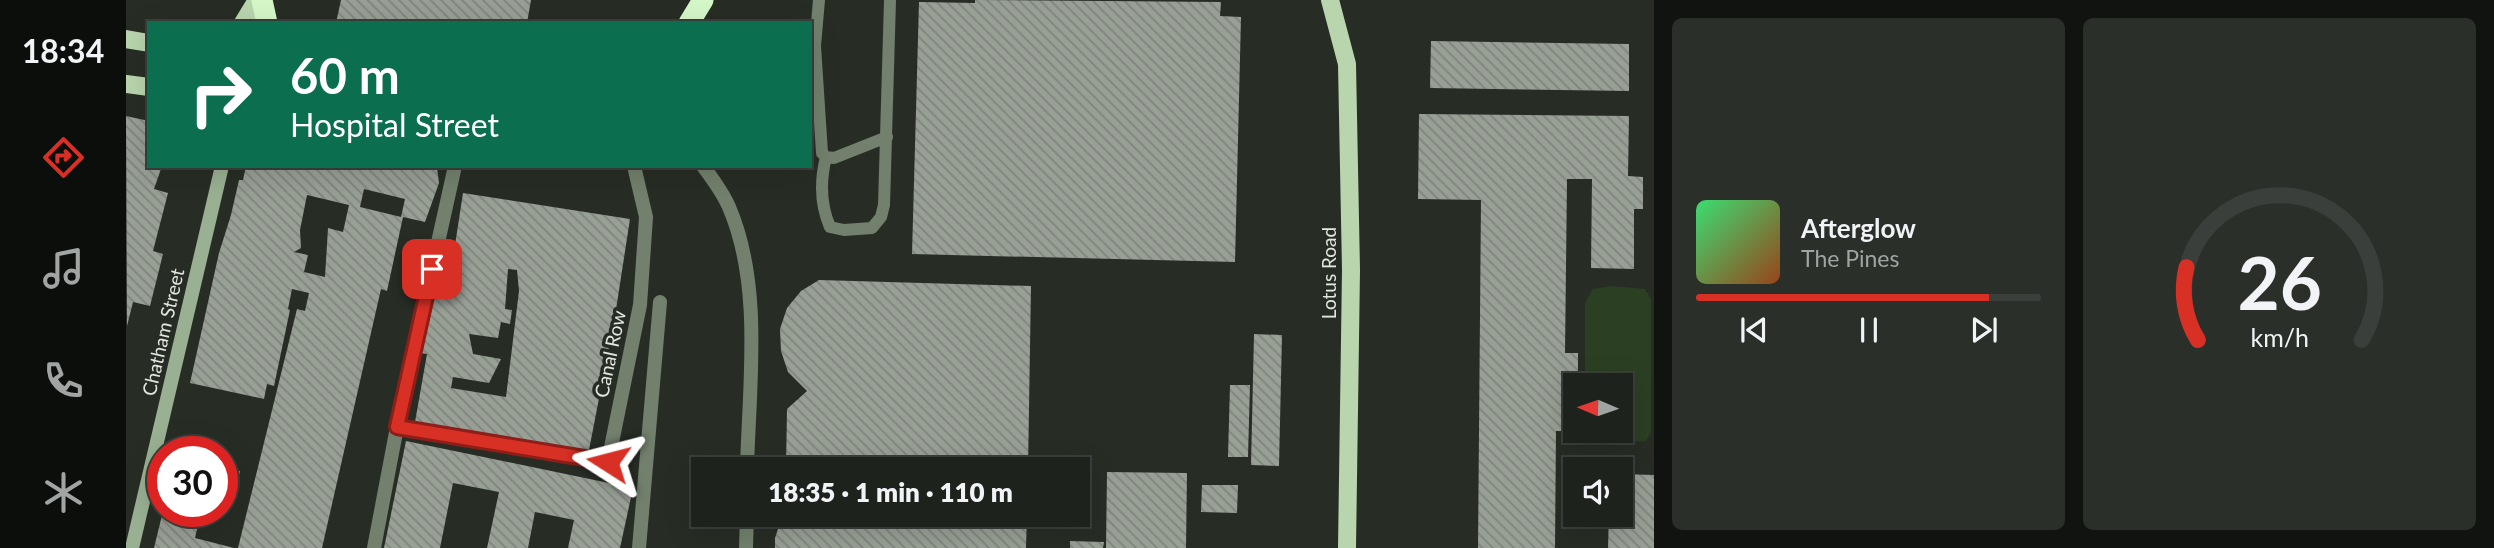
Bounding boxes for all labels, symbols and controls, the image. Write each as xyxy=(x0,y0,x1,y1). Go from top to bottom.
text: 18:34 xyxy=(22,31,104,70)
text: 60 m xyxy=(290,46,400,104)
icon: right xyxy=(175,49,266,140)
text: Hospital Street xyxy=(290,105,499,144)
icon: directions xyxy=(39,133,88,182)
text: Afterglow xyxy=(1801,212,1916,244)
street label: Lotus Road xyxy=(1317,227,1340,319)
text: 26 xyxy=(2237,238,2322,326)
pin xyxy=(402,239,462,299)
icon: music xyxy=(39,244,88,293)
text: The Pines xyxy=(1801,244,1899,272)
icon: arrive xyxy=(413,250,451,288)
street label: Chatham Street xyxy=(137,266,188,398)
street label: Canal Row xyxy=(589,308,630,400)
icon: previous xyxy=(1735,311,1773,349)
icon: pause xyxy=(1850,311,1888,349)
icon: next xyxy=(1965,311,2003,349)
text: km/h xyxy=(2250,322,2309,352)
icon: phone xyxy=(39,356,88,405)
north arrow xyxy=(1563,373,1633,443)
map controls xyxy=(1563,373,1633,527)
position arrow xyxy=(571,425,645,499)
speed limit sign: 30 xyxy=(147,436,238,527)
button: sound xyxy=(1563,457,1633,527)
icon: climate xyxy=(39,468,88,517)
text: 18:35 · 1 min · 110 m xyxy=(768,476,1013,508)

